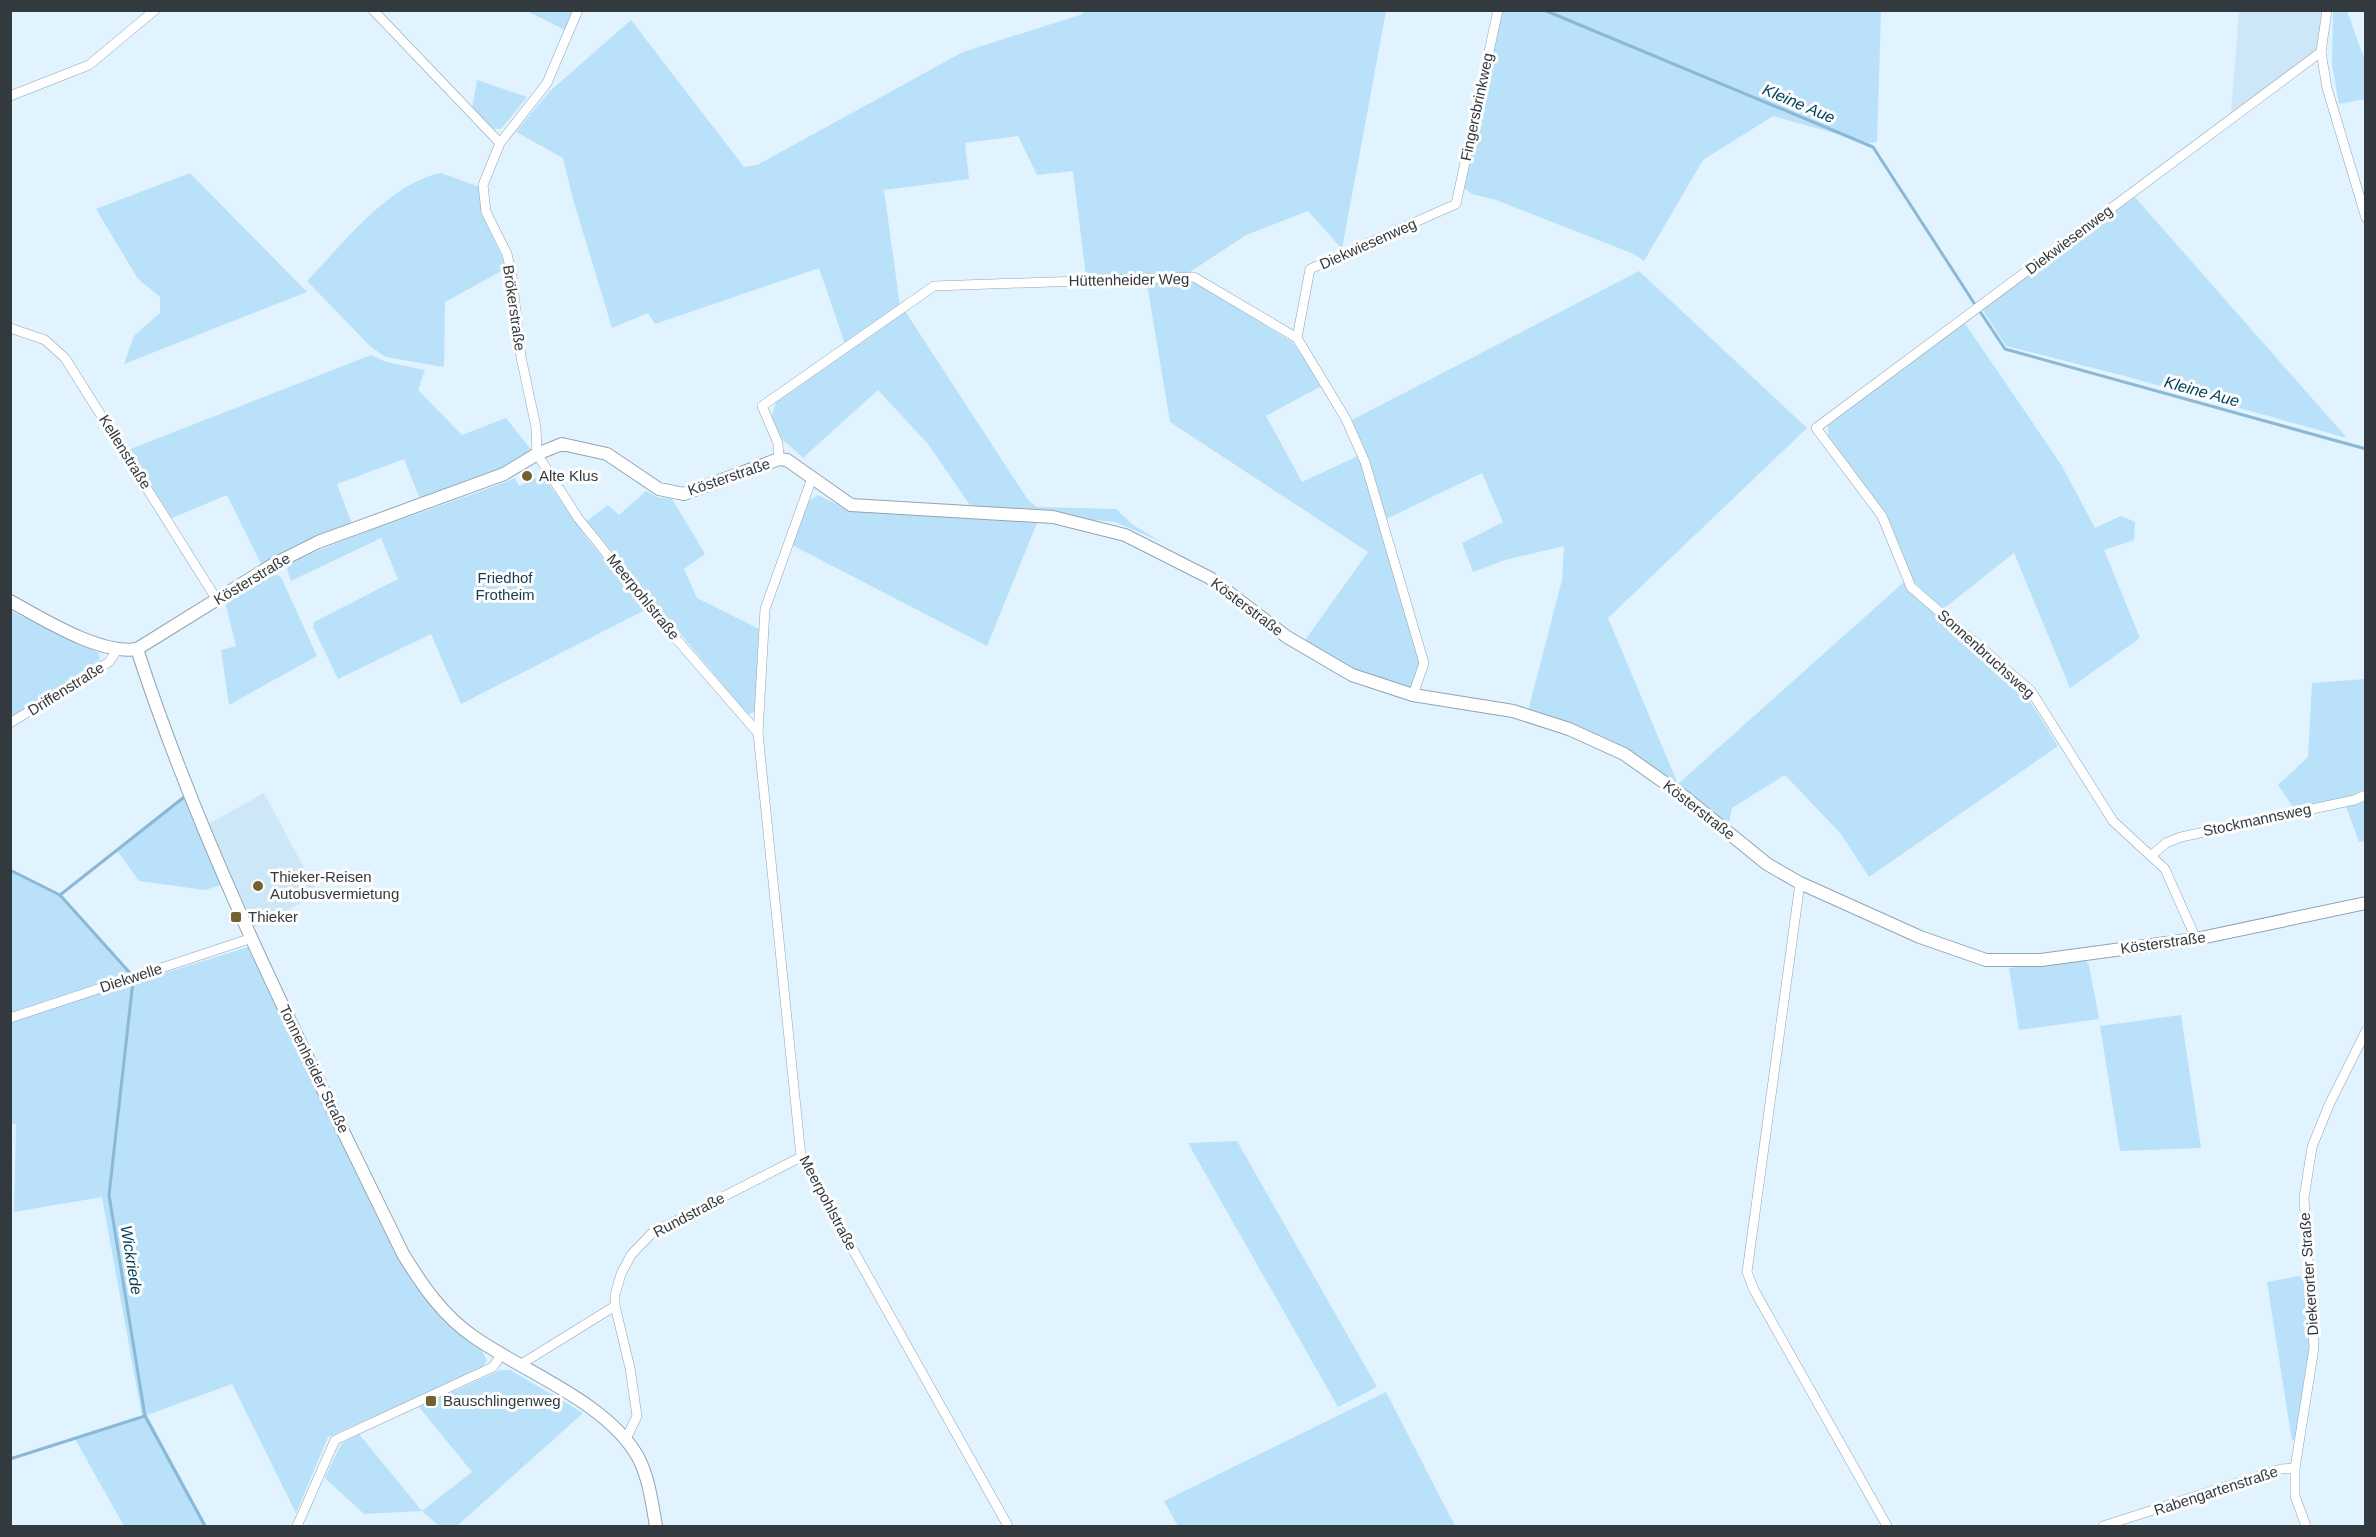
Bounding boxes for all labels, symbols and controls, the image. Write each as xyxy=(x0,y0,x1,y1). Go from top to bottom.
street label: Fingersbrinkweg xyxy=(1457,51,1496,162)
water label: Kleine Aue xyxy=(1760,81,1838,126)
street label: Diekwiesenweg xyxy=(2022,201,2115,278)
street label: Diekwiesenweg xyxy=(1317,215,1419,273)
street label: Brökerstraße xyxy=(500,264,529,352)
street label: Hüttenheider Weg xyxy=(1069,270,1189,289)
water label: Kleine Aue xyxy=(2163,373,2241,410)
street label: Kellenstraße xyxy=(96,412,155,492)
street label: Kösterstraße xyxy=(685,455,772,499)
place label: Alte Klus xyxy=(539,467,598,484)
marker: Alte Klus xyxy=(520,469,534,483)
street label: Kösterstraße xyxy=(211,549,293,608)
street label: Meerpohlstraße xyxy=(604,551,683,643)
park label: Friedhof Frotheim xyxy=(475,569,535,603)
street label: Kösterstraße xyxy=(1208,574,1287,639)
street label: Sonnenbruchsweg xyxy=(1934,606,2038,702)
street label: Driffenstraße xyxy=(25,658,107,719)
street label: Kösterstraße xyxy=(1660,776,1738,843)
street label: Stockmannsweg xyxy=(2201,800,2312,839)
place label: Thieker-Reisen Autobusvermietung xyxy=(270,868,399,902)
marker: Thieker-Reisen Autobusvermietung xyxy=(251,879,265,893)
place label: Thieker xyxy=(248,908,298,925)
marker: Thieker xyxy=(229,910,243,924)
street label: Kösterstraße xyxy=(2119,928,2207,957)
street label: Diekwelle xyxy=(98,960,164,996)
street label: Tonnenheider Straße xyxy=(276,1002,353,1135)
street label: Meerpohlstraße xyxy=(796,1152,861,1253)
street label: Rundstraße xyxy=(650,1189,727,1240)
street label: Diekerorter Straße xyxy=(2296,1212,2321,1336)
water label: Wickriede xyxy=(118,1224,145,1296)
place label: Bauschlingenweg xyxy=(443,1392,561,1409)
marker: Bauschlingenweg xyxy=(424,1394,438,1408)
street label: Rabengartenstraße xyxy=(2152,1462,2280,1519)

